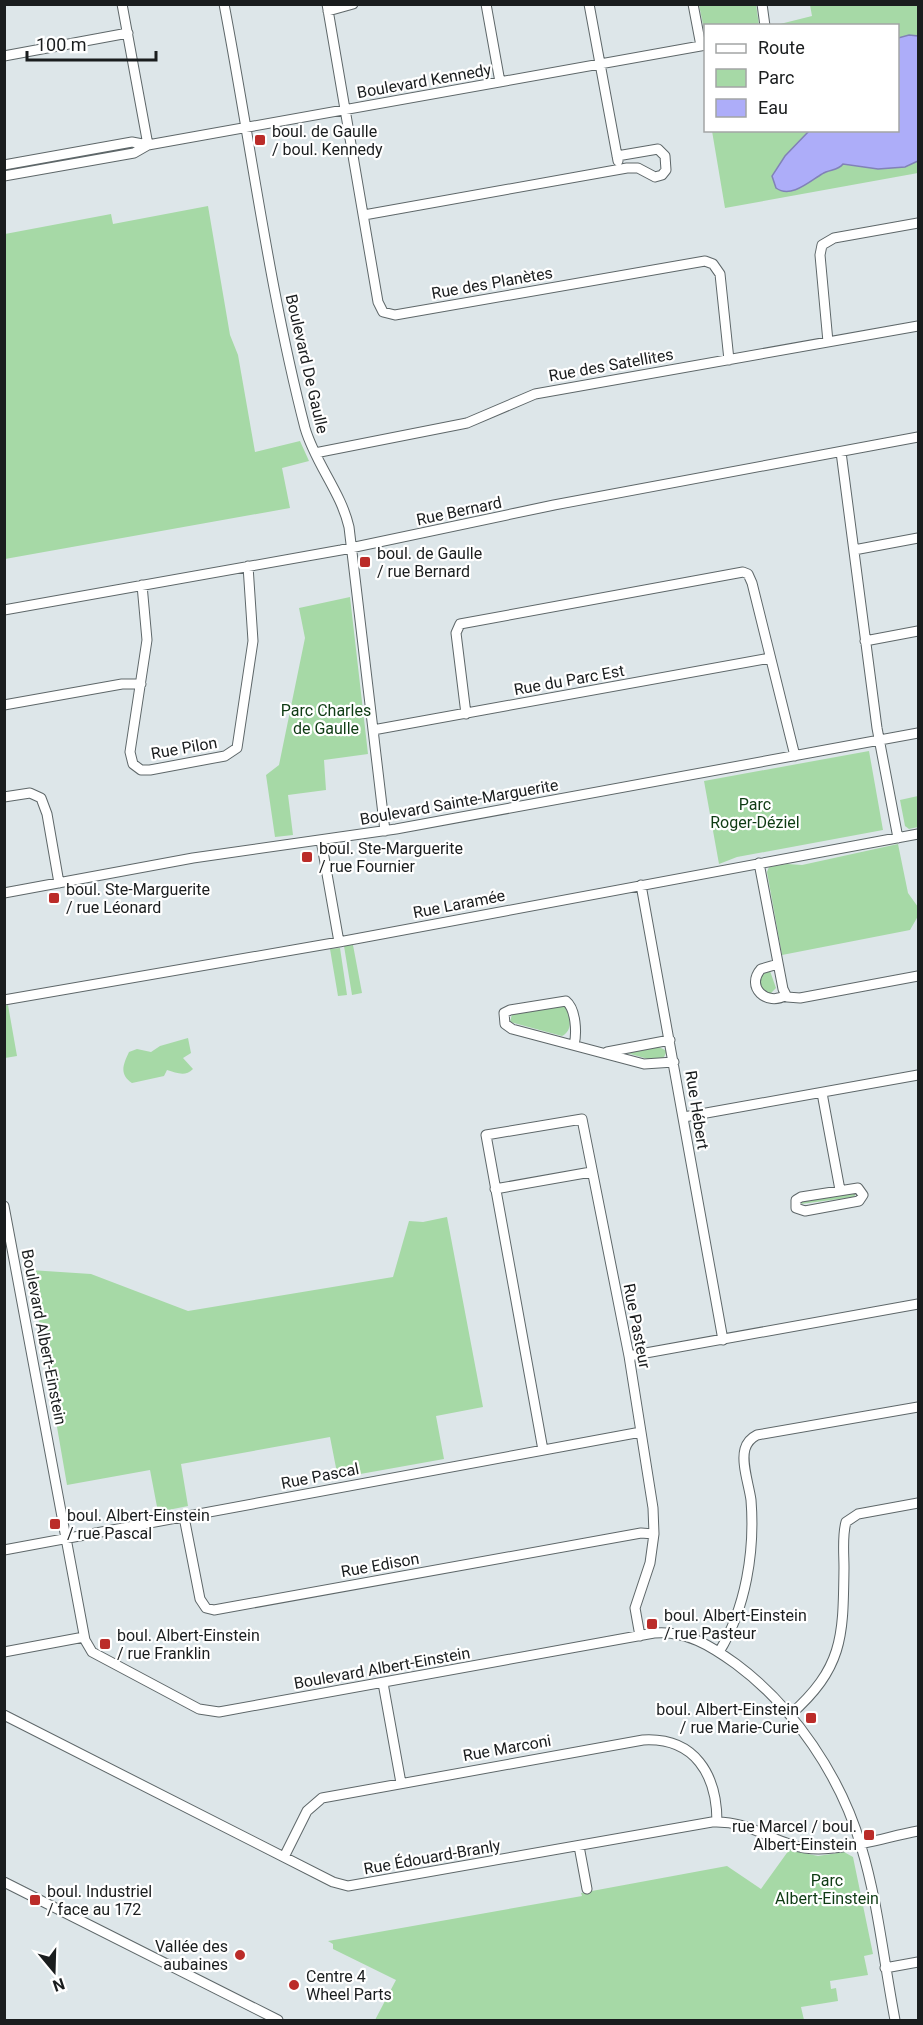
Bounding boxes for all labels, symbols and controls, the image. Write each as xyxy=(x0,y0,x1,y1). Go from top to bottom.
scale bar xyxy=(27,24,156,62)
legend xyxy=(704,24,899,132)
text: 100 m xyxy=(36,34,87,55)
text: Route xyxy=(758,37,805,58)
street label: Boulevard Kennedy xyxy=(355,60,493,102)
text: Parc xyxy=(758,67,794,88)
text: Eau xyxy=(758,97,788,118)
place label: boul. de Gaulle / boul. Kennedy xyxy=(272,122,383,159)
marker: boul. de Gaulle / boul. Kennedy xyxy=(253,133,267,147)
street label: Rue des Planètes xyxy=(430,263,554,303)
street label: Boulevard De Gaulle xyxy=(282,292,332,436)
street label: Rue des Satellites xyxy=(547,345,675,385)
street label: Rue Bernard xyxy=(415,493,503,529)
place label: boul. de Gaulle / rue Bernard xyxy=(377,544,482,581)
marker: boul. de Gaulle / rue Bernard xyxy=(358,555,372,569)
street label: Rue du Parc Est xyxy=(512,661,626,699)
park label: Parc Charles de Gaulle xyxy=(281,701,371,738)
street label: Rue Pilon xyxy=(149,733,219,763)
street label: Boulevard Sainte-Marguerite xyxy=(358,775,560,829)
park label: Parc Roger-Déziel xyxy=(710,795,800,832)
place label: boul. Ste-Marguerite / rue Fournier xyxy=(319,839,463,876)
marker: boul. Ste-Marguerite / rue Fournier xyxy=(300,850,314,864)
place label: boul. Ste-Marguerite / rue Léonard xyxy=(66,880,210,917)
street label: Rue Laramée xyxy=(411,886,507,922)
marker: boul. Ste-Marguerite / rue Léonard xyxy=(47,891,61,905)
street label: Rue Hébert xyxy=(681,1069,713,1151)
street label: Boulevard Albert-Einstein xyxy=(18,1248,70,1426)
street label: Rue Pasteur xyxy=(619,1282,655,1371)
street label: Rue Pascal xyxy=(279,1459,361,1493)
place label: boul. Albert-Einstein / rue Pascal xyxy=(67,1506,210,1543)
marker: boul. Albert-Einstein / rue Pascal xyxy=(48,1517,62,1531)
street label: Rue Edison xyxy=(339,1549,421,1581)
place label: boul. Albert-Einstein / rue Pasteur xyxy=(664,1606,807,1643)
marker: boul. Albert-Einstein / rue Pasteur xyxy=(645,1617,659,1631)
place label: boul. Albert-Einstein / rue Franklin xyxy=(117,1626,260,1663)
marker: boul. Albert-Einstein / rue Franklin xyxy=(98,1637,112,1651)
street label: Boulevard Albert-Einstein xyxy=(292,1643,472,1693)
place label: boul. Albert-Einstein / rue Marie-Curie xyxy=(656,1700,799,1737)
marker: boul. Albert-Einstein / rue Marie-Curie xyxy=(804,1711,818,1725)
street label: Rue Marconi xyxy=(461,1731,553,1765)
place label: rue Marcel / boul. Albert-Einstein xyxy=(732,1817,857,1854)
marker: rue Marcel / boul. Albert-Einstein xyxy=(862,1828,876,1842)
street label: Rue Édouard-Branly xyxy=(362,1836,502,1878)
park label: Parc Albert-Einstein xyxy=(775,1871,879,1908)
place label: boul. Industriel / face au 172 xyxy=(47,1882,152,1919)
marker: boul. Industriel / face au 172 xyxy=(28,1893,42,1907)
place label: Vallée des aubaines xyxy=(155,1937,228,1974)
north arrow xyxy=(24,1941,84,2001)
marker: Vallée des aubaines xyxy=(233,1948,247,1962)
place label: Centre 4 Wheel Parts xyxy=(306,1967,392,2004)
text: N xyxy=(50,1974,67,1996)
marker: Centre 4 Wheel Parts xyxy=(287,1978,301,1992)

